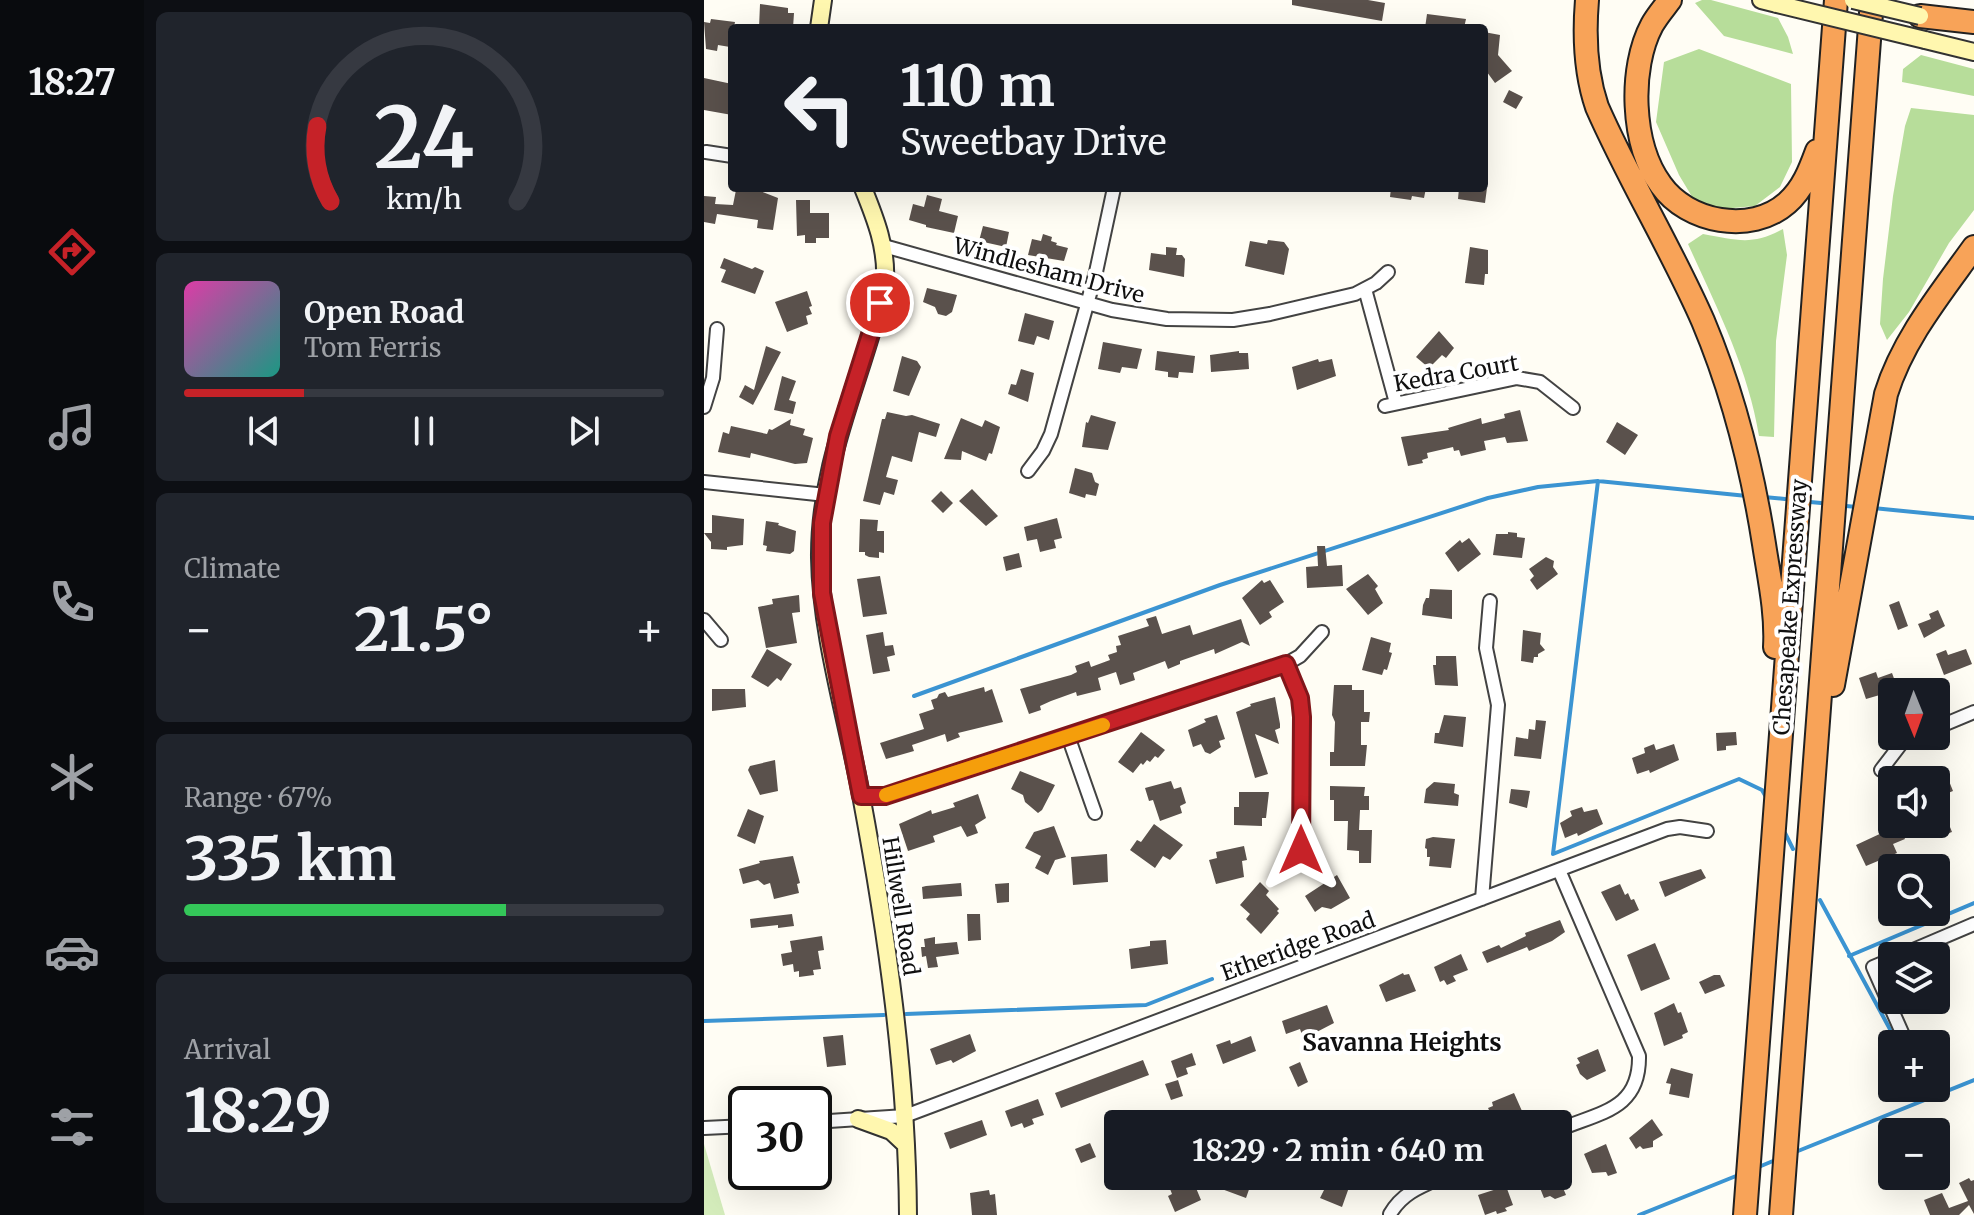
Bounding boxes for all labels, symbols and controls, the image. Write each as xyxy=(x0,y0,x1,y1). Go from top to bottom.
text: 110 m xyxy=(900,51,1055,121)
icon: left xyxy=(768,56,872,160)
text: 18:27 xyxy=(28,60,116,105)
text: 24 xyxy=(374,86,474,191)
text: Sweetbay Drive xyxy=(900,120,1167,165)
text: km/h xyxy=(386,181,462,217)
icon: directions xyxy=(44,224,100,280)
street label: Windlesham Drive xyxy=(950,231,1147,309)
pin xyxy=(846,269,914,337)
icon: arrive xyxy=(858,281,902,325)
text: Open Road xyxy=(304,293,464,331)
text: Tom Ferris xyxy=(304,331,442,364)
street label: Kedra Court xyxy=(1391,348,1521,398)
icon: music xyxy=(44,399,100,455)
icon: previous xyxy=(242,409,286,453)
icon: pause xyxy=(402,409,446,453)
icon: next xyxy=(562,409,606,453)
street label: Chesapeake Expressway xyxy=(1767,478,1813,736)
text: Climate xyxy=(184,552,280,585)
icon: phone xyxy=(44,574,100,630)
text: 21.5° xyxy=(354,592,494,667)
text: − xyxy=(184,602,213,657)
text: + xyxy=(635,602,664,657)
north arrow xyxy=(1878,678,1950,750)
map controls xyxy=(1878,678,1950,1190)
icon: climate xyxy=(44,749,100,805)
button: sound xyxy=(1878,766,1950,838)
text: Range · 67% xyxy=(184,781,332,814)
position arrow xyxy=(1259,808,1343,892)
text: 335 km xyxy=(184,821,396,896)
street label: Hillwell Road xyxy=(876,835,926,977)
button: search xyxy=(1878,854,1950,926)
street label: Etheridge Road xyxy=(1217,905,1379,987)
icon: car xyxy=(44,924,100,980)
button: layers xyxy=(1878,942,1950,1014)
district label: Savanna Heights xyxy=(1302,1027,1502,1058)
button: + xyxy=(1878,1030,1950,1102)
text: Arrival xyxy=(184,1033,271,1066)
text: 18:29 xyxy=(184,1073,332,1148)
speed limit sign: 30 xyxy=(728,1086,832,1190)
icon: filters xyxy=(44,1099,100,1155)
button: − xyxy=(1878,1118,1950,1190)
text: 18:29 · 2 min · 640 m xyxy=(1192,1131,1484,1169)

